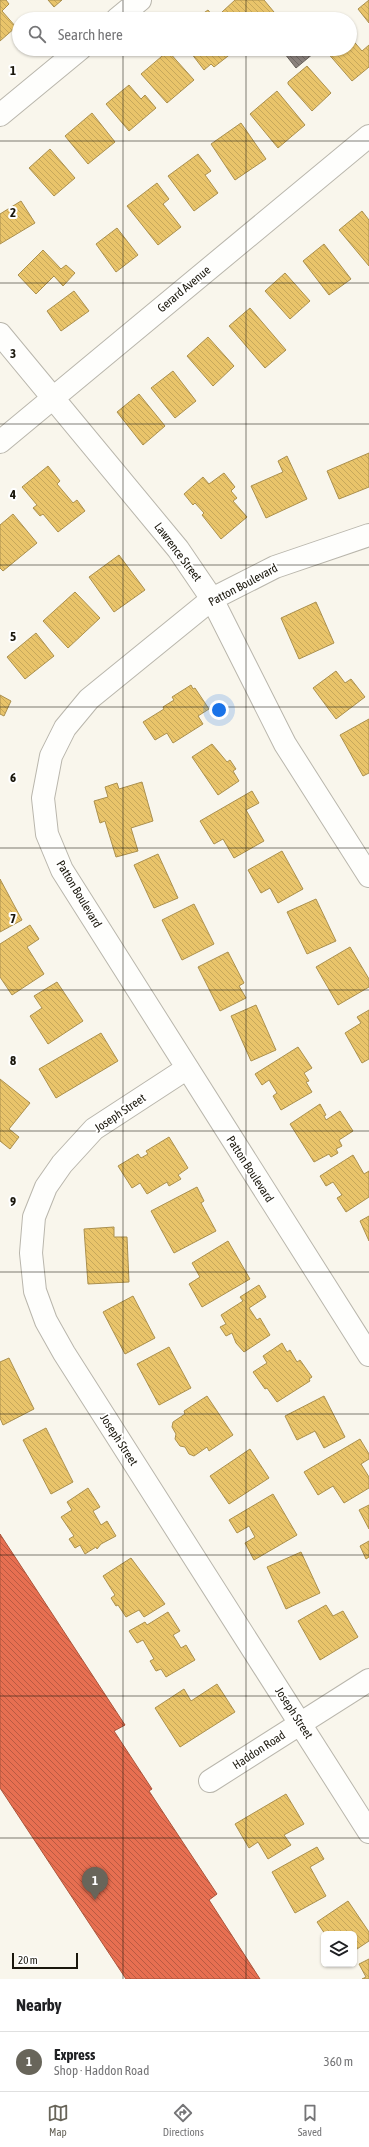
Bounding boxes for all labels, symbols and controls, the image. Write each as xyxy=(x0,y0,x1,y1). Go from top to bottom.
search box xyxy=(12,12,357,56)
icon: search xyxy=(26,23,48,45)
text: Search here xyxy=(58,26,123,43)
text: 1 xyxy=(10,63,16,78)
text: 2 xyxy=(10,205,16,220)
street label: Gerard Avenue xyxy=(155,263,213,315)
text: 3 xyxy=(10,346,16,361)
text: 4 xyxy=(9,487,16,502)
street label: Lawrence Street xyxy=(151,520,205,585)
street label: Patton Boulevard xyxy=(206,561,280,609)
text: 5 xyxy=(10,629,16,644)
your location xyxy=(209,700,229,720)
text: 6 xyxy=(10,770,16,785)
street label: Patton Boulevard xyxy=(53,858,105,930)
text: 7 xyxy=(10,911,16,926)
text: 8 xyxy=(10,1053,16,1068)
street label: Joseph Street xyxy=(92,1090,149,1135)
street label: Patton Boulevard xyxy=(223,1133,277,1205)
text: 9 xyxy=(10,1194,16,1209)
street label: Joseph Street xyxy=(97,1412,141,1469)
street label: Joseph Street xyxy=(272,1685,316,1742)
street label: Haddon Road xyxy=(230,1728,288,1772)
pin: 1 xyxy=(82,1867,108,1900)
map controls xyxy=(321,1931,357,1967)
button: layers xyxy=(321,1931,357,1967)
scale bar xyxy=(12,1951,78,1970)
text: 20 m xyxy=(18,1954,38,1966)
text: Nearby xyxy=(16,1995,62,2015)
text: Express xyxy=(54,2046,95,2063)
text: 1 xyxy=(26,2054,32,2069)
text: 360 m xyxy=(324,2054,353,2069)
text: Shop · Haddon Road xyxy=(54,2063,149,2078)
tab: Map xyxy=(47,2102,69,2138)
tab: Directions xyxy=(163,2102,204,2138)
tab: Saved xyxy=(298,2102,322,2138)

